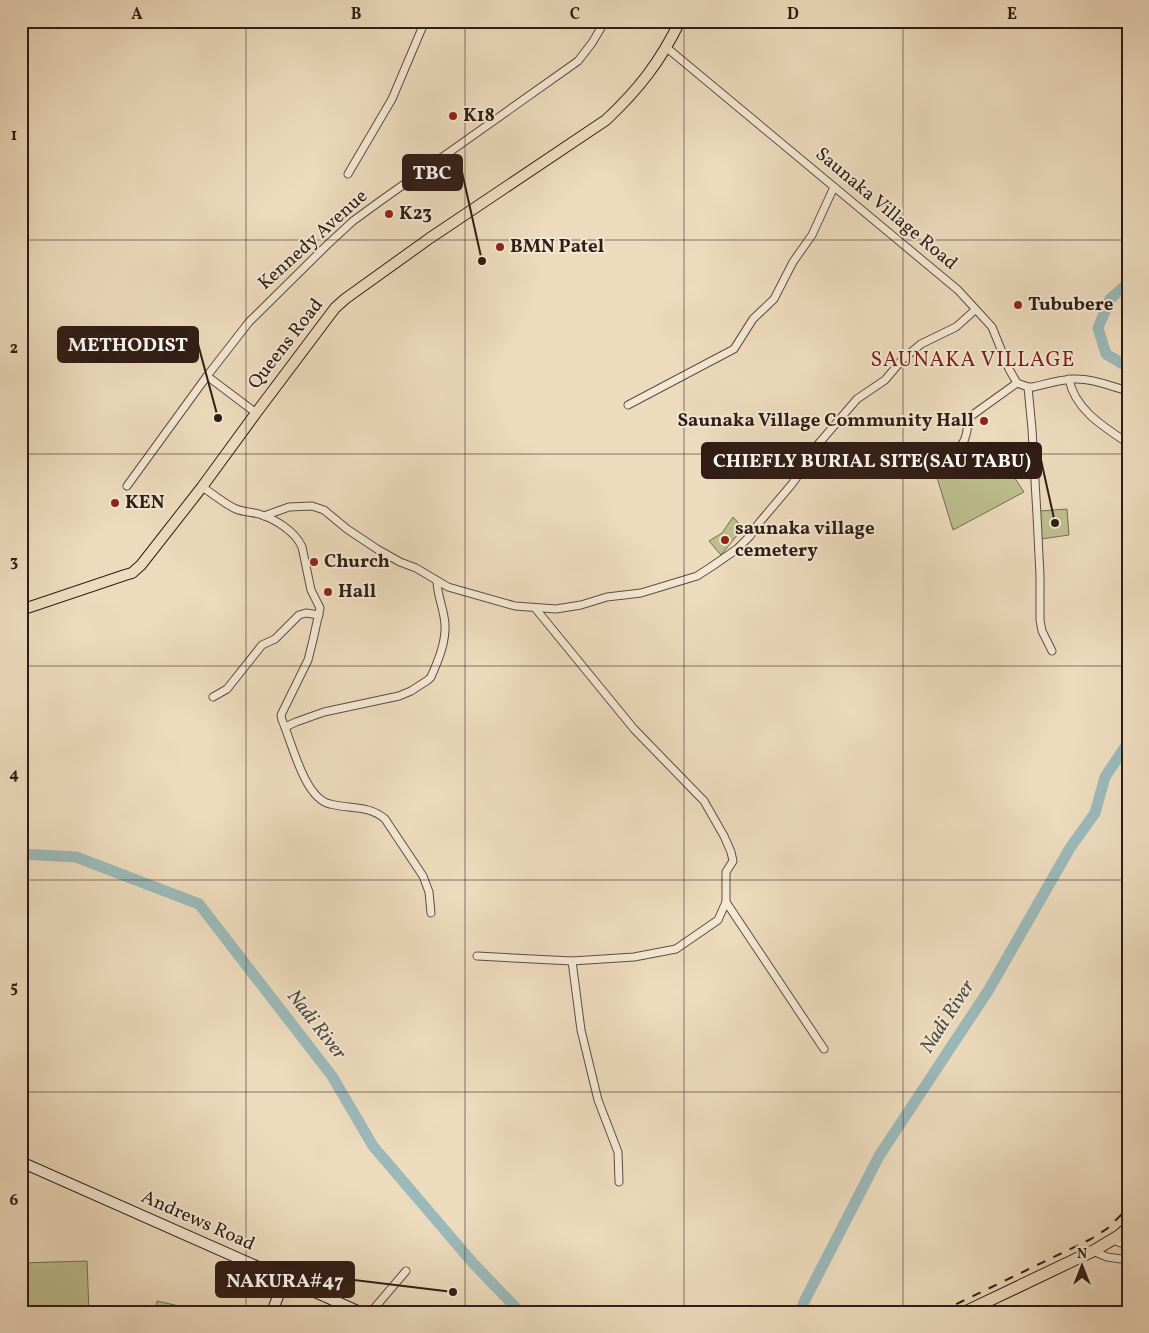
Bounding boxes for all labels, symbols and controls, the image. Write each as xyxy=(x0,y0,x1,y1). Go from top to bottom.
text: A xyxy=(131,4,143,26)
text: B xyxy=(351,4,362,26)
text: C xyxy=(570,4,580,26)
text: D xyxy=(787,4,799,26)
text: E xyxy=(1007,4,1017,26)
place label: K18 xyxy=(463,103,495,129)
marker: K18 xyxy=(447,110,459,122)
text: 1 xyxy=(11,125,17,147)
street label: Saunaka Village Road xyxy=(809,142,963,276)
callout: TBC xyxy=(403,155,462,190)
text: TBC xyxy=(413,160,452,188)
street label: Kennedy Avenue xyxy=(253,184,373,296)
place label: K23 xyxy=(399,201,432,227)
marker: K23 xyxy=(383,208,395,220)
place label: BMN Patel xyxy=(510,234,604,260)
marker: BMN Patel xyxy=(494,241,506,253)
place label: Tububere xyxy=(1028,292,1114,318)
street label: Queens Road xyxy=(242,293,330,395)
marker: Tububere xyxy=(1012,299,1024,311)
callout: METHODIST xyxy=(58,327,198,362)
text: METHODIST xyxy=(68,332,188,360)
text: 2 xyxy=(10,338,18,360)
district label: SAUNAKA VILLAGE xyxy=(871,346,1075,375)
place label: Saunaka Village Community Hall xyxy=(678,408,974,434)
marker: Saunaka Village Community Hall xyxy=(978,415,990,427)
callout: CHIEFLY BURIAL SITE(SAU TABU) xyxy=(702,443,1041,478)
text: CHIEFLY BURIAL SITE(SAU TABU) xyxy=(713,448,1031,476)
place label: KEN xyxy=(125,490,165,516)
marker: KEN xyxy=(109,497,121,509)
place label: saunaka village cemetery xyxy=(735,516,875,564)
marker: saunaka village cemetery xyxy=(719,534,731,546)
place label: Church xyxy=(324,549,390,575)
text: 3 xyxy=(10,551,18,573)
marker: Church xyxy=(308,556,320,568)
place label: Hall xyxy=(338,579,376,605)
marker: Hall xyxy=(322,586,334,598)
text: 4 xyxy=(9,764,19,786)
water label: Nadi River xyxy=(914,974,982,1059)
text: 5 xyxy=(10,977,18,999)
water label: Nadi River xyxy=(280,984,353,1066)
street label: Andrews Road xyxy=(137,1184,259,1258)
text: 6 xyxy=(10,1190,19,1212)
north arrow xyxy=(1056,1240,1106,1290)
text: N xyxy=(1077,1245,1087,1264)
callout: NAKURA#47 xyxy=(216,1262,354,1297)
text: NAKURA#47 xyxy=(226,1268,344,1296)

